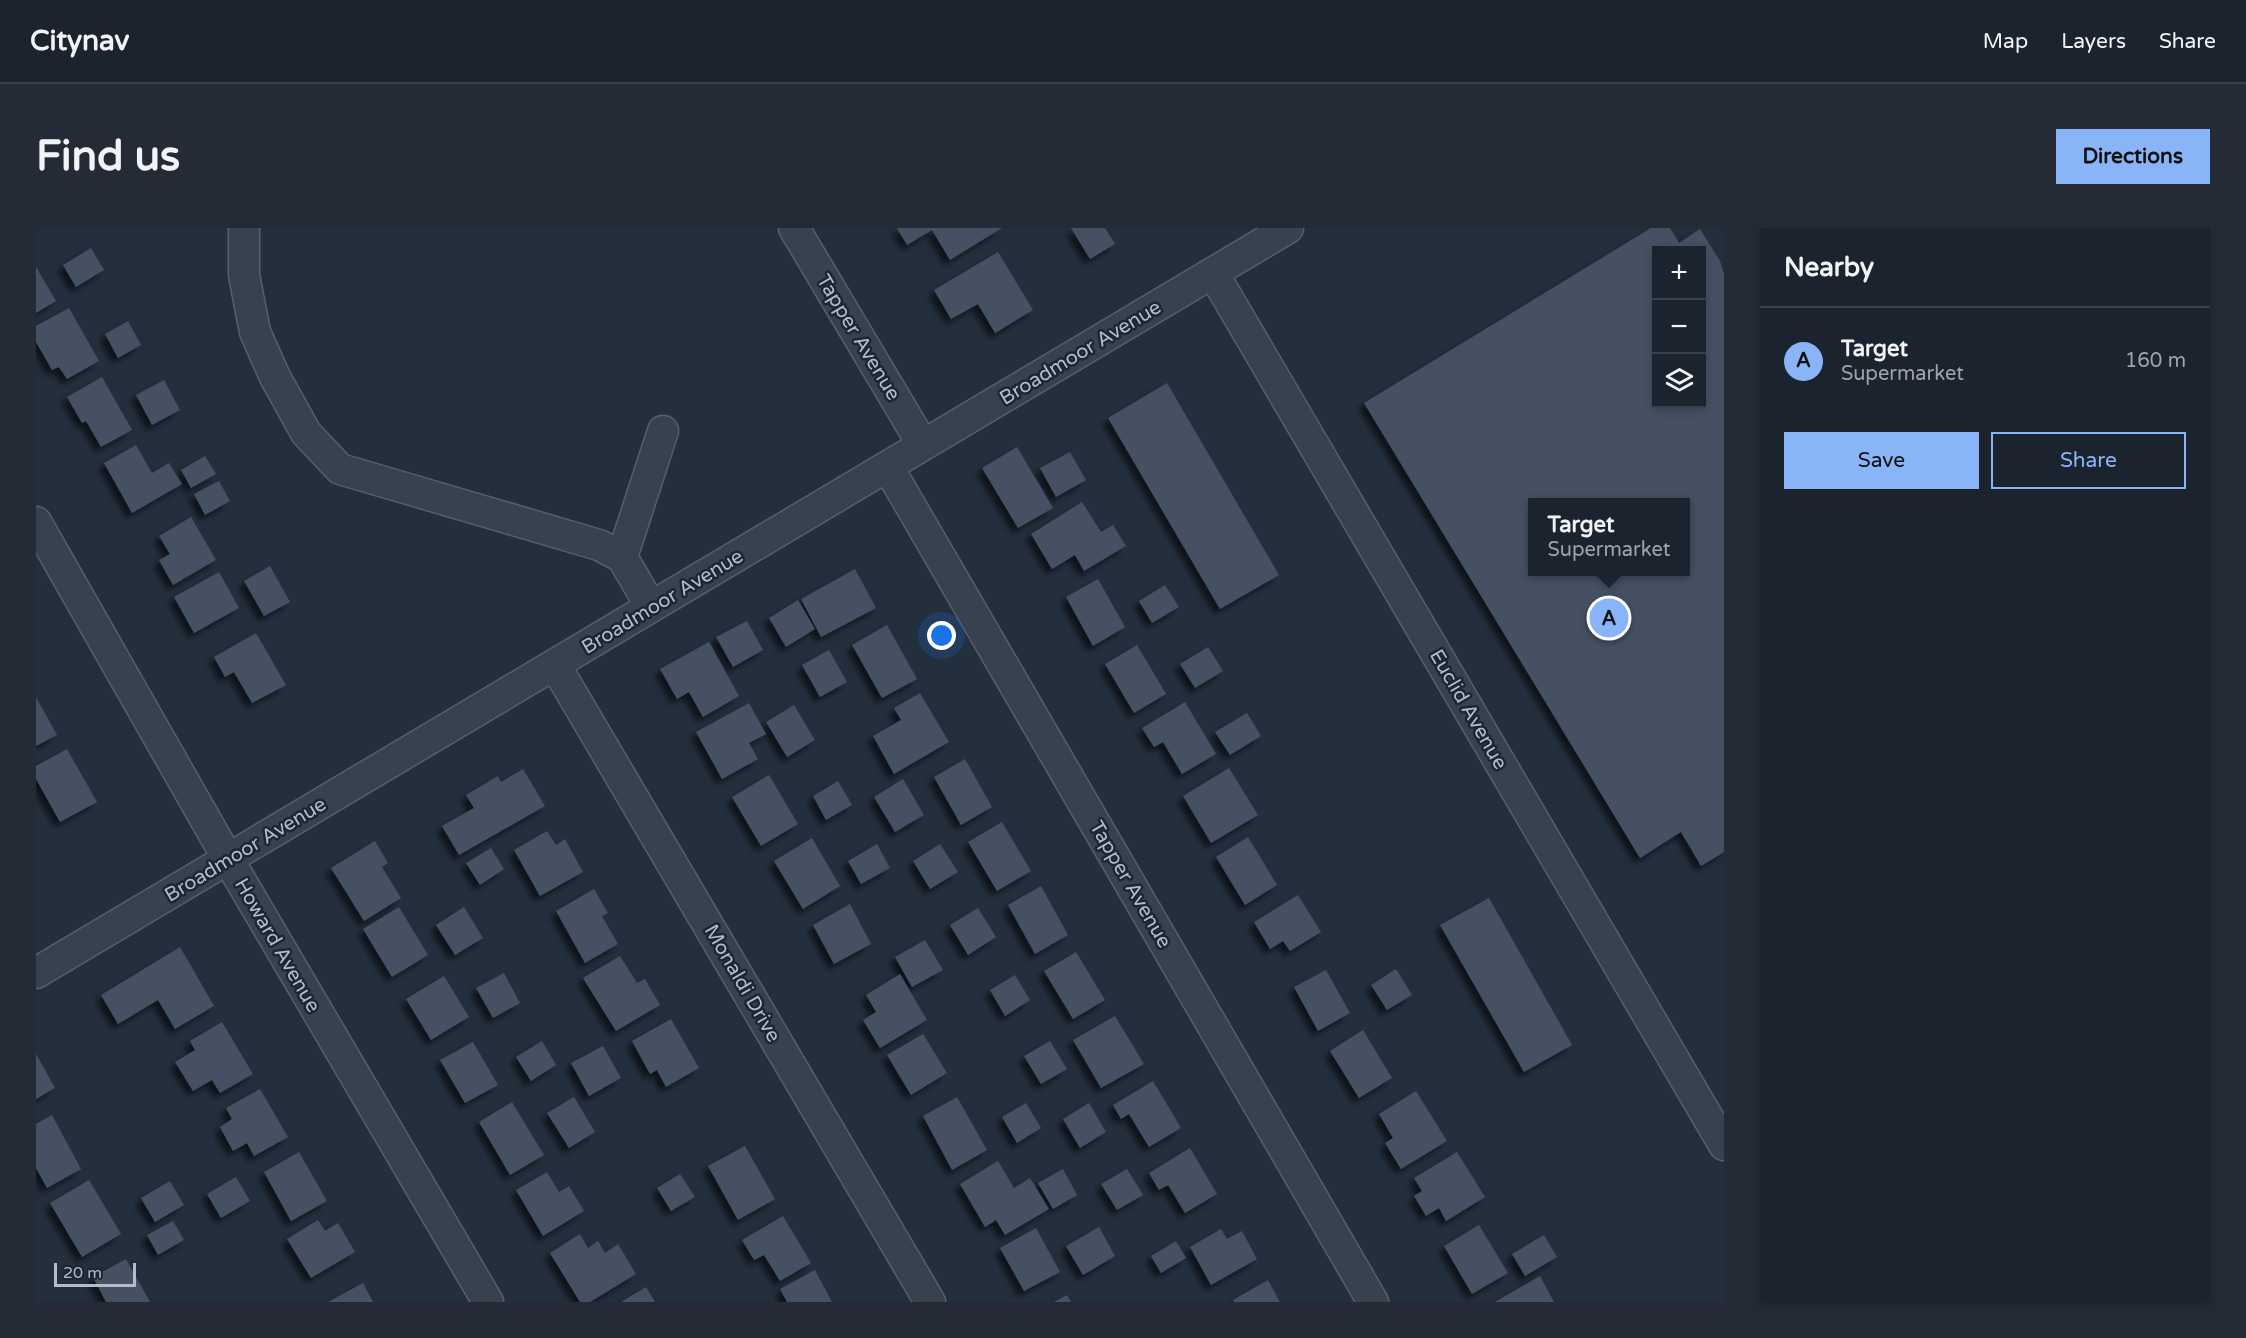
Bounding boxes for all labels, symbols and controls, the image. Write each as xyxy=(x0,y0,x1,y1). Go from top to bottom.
text: Citynav xyxy=(30,24,129,58)
text: Map xyxy=(1983,29,2028,54)
text: Layers xyxy=(2061,29,2126,54)
text: Share xyxy=(2159,29,2216,54)
button: Directions xyxy=(2056,129,2210,184)
text: Find us xyxy=(36,131,180,182)
map controls xyxy=(1652,246,1706,408)
button: + xyxy=(1652,246,1706,300)
text: Nearby xyxy=(1784,252,1874,283)
street label: Tapper Avenue xyxy=(811,270,905,405)
street label: Broadmoor Avenue xyxy=(995,295,1166,411)
button: − xyxy=(1652,300,1706,354)
text: Target xyxy=(1841,336,1908,362)
text: A xyxy=(1796,349,1811,373)
text: 160 m xyxy=(2125,349,2186,373)
button: layers xyxy=(1652,354,1706,408)
text: Supermarket xyxy=(1841,362,1964,386)
button: Save xyxy=(1784,432,1979,489)
button: Share xyxy=(1991,432,2186,489)
popup xyxy=(1528,498,1690,576)
text: Target xyxy=(1548,512,1614,538)
text: Supermarket xyxy=(1548,538,1670,562)
street label: Broadmoor Avenue xyxy=(577,544,748,660)
pin: A xyxy=(1590,596,1628,640)
your location xyxy=(927,621,956,650)
street label: Euclid Avenue xyxy=(1424,645,1512,774)
street label: Broadmoor Avenue xyxy=(160,792,331,908)
street label: Tapper Avenue xyxy=(1084,817,1176,952)
street label: Howard Avenue xyxy=(229,874,325,1017)
street label: Monaldi Drive xyxy=(699,920,785,1047)
scale bar xyxy=(54,1260,136,1288)
text: 20 m xyxy=(63,1263,102,1283)

